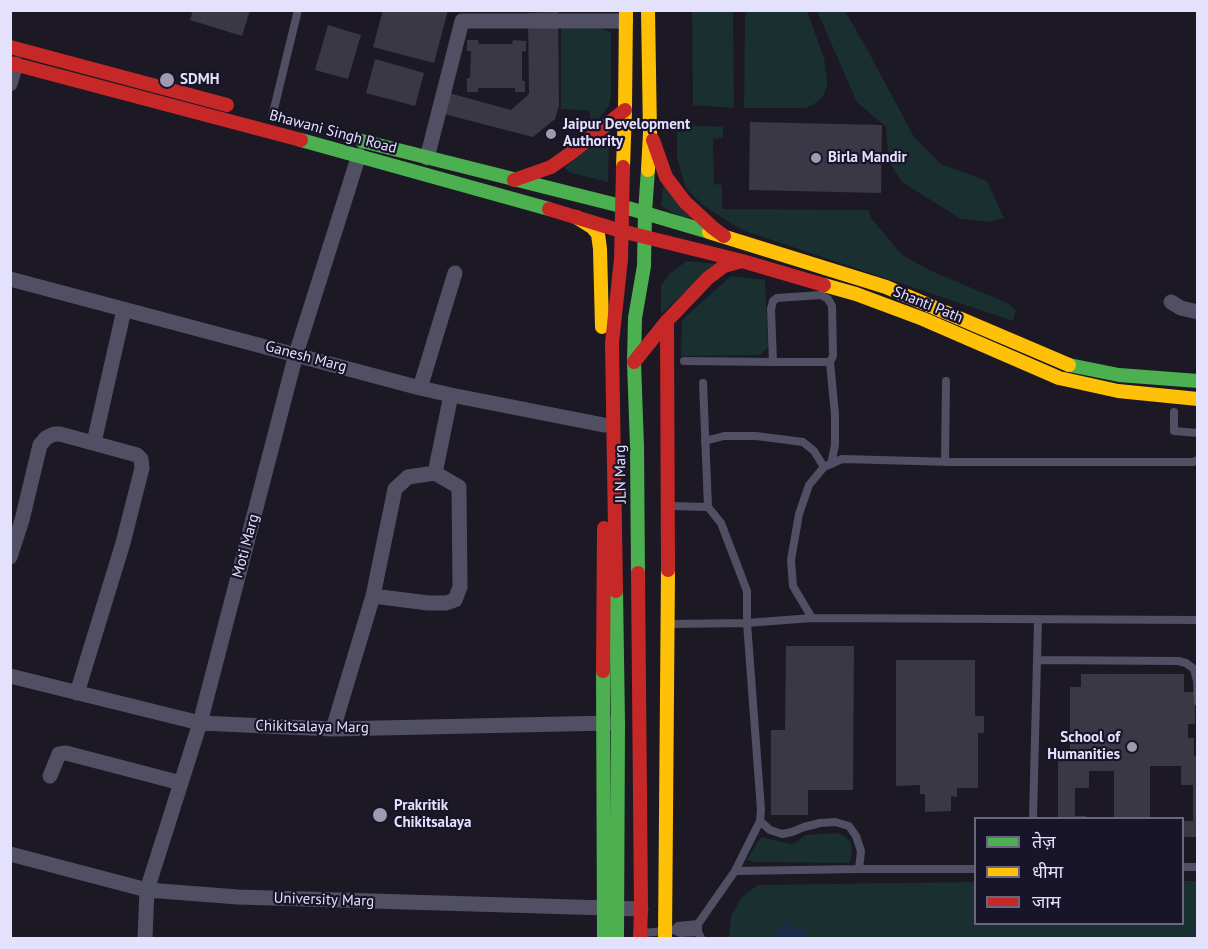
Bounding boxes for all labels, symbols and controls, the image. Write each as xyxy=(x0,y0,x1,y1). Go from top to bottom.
marker: SDMH xyxy=(158,71,176,89)
place label: SDMH xyxy=(180,71,219,89)
street label: Bhawani Singh Road xyxy=(267,106,399,158)
place label: Jaipur Development Authority xyxy=(563,116,690,151)
marker: Jaipur Development Authority xyxy=(544,127,558,141)
place label: Birla Mandir xyxy=(828,149,907,167)
marker: Birla Mandir xyxy=(809,151,823,165)
street label: Shanti Path xyxy=(891,283,965,327)
street label: Ganesh Marg xyxy=(263,338,349,376)
street label: JLN Marg xyxy=(611,445,631,503)
street label: Moti Marg xyxy=(229,512,263,580)
street label: Chikitsalaya Marg xyxy=(255,717,369,737)
place label: School of Humanities xyxy=(1047,729,1120,764)
marker: School of Humanities xyxy=(1125,740,1139,754)
place label: Prakritik Chikitsalaya xyxy=(394,797,471,832)
marker: Prakritik Chikitsalaya xyxy=(371,806,389,824)
legend xyxy=(974,817,1184,925)
text: तेज़ xyxy=(1032,830,1056,853)
text: धीमा xyxy=(1032,860,1063,883)
street label: University Marg xyxy=(273,889,375,911)
text: जाम xyxy=(1032,890,1061,913)

